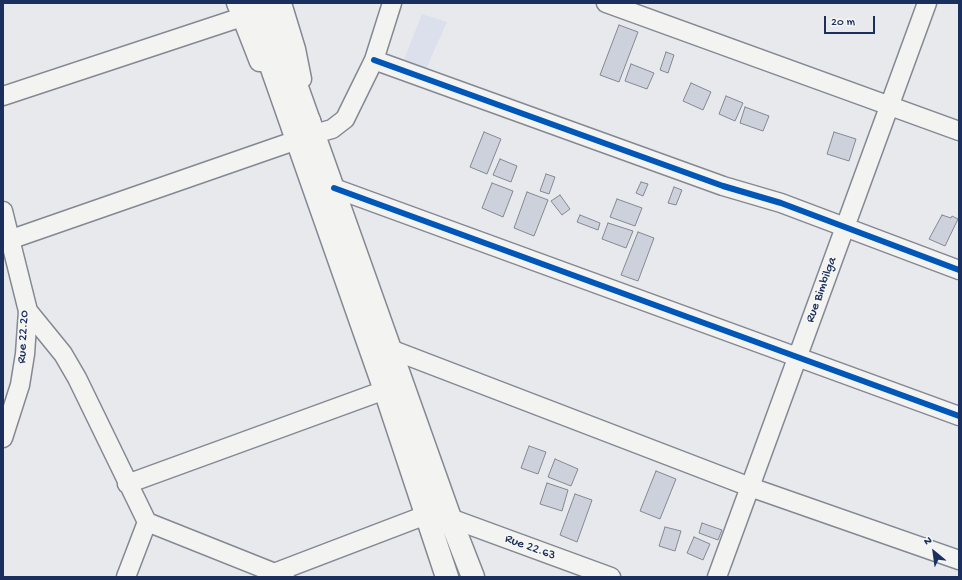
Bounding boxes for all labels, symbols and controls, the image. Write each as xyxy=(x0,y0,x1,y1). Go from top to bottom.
scale bar xyxy=(826,8,877,34)
text: 20 m xyxy=(831,16,855,30)
street label: Rue Bimbilga xyxy=(803,255,841,325)
street label: Rue 22.20 xyxy=(15,310,33,364)
street label: Rue 22.63 xyxy=(502,532,558,564)
north arrow xyxy=(914,532,954,572)
text: N xyxy=(922,535,934,548)

